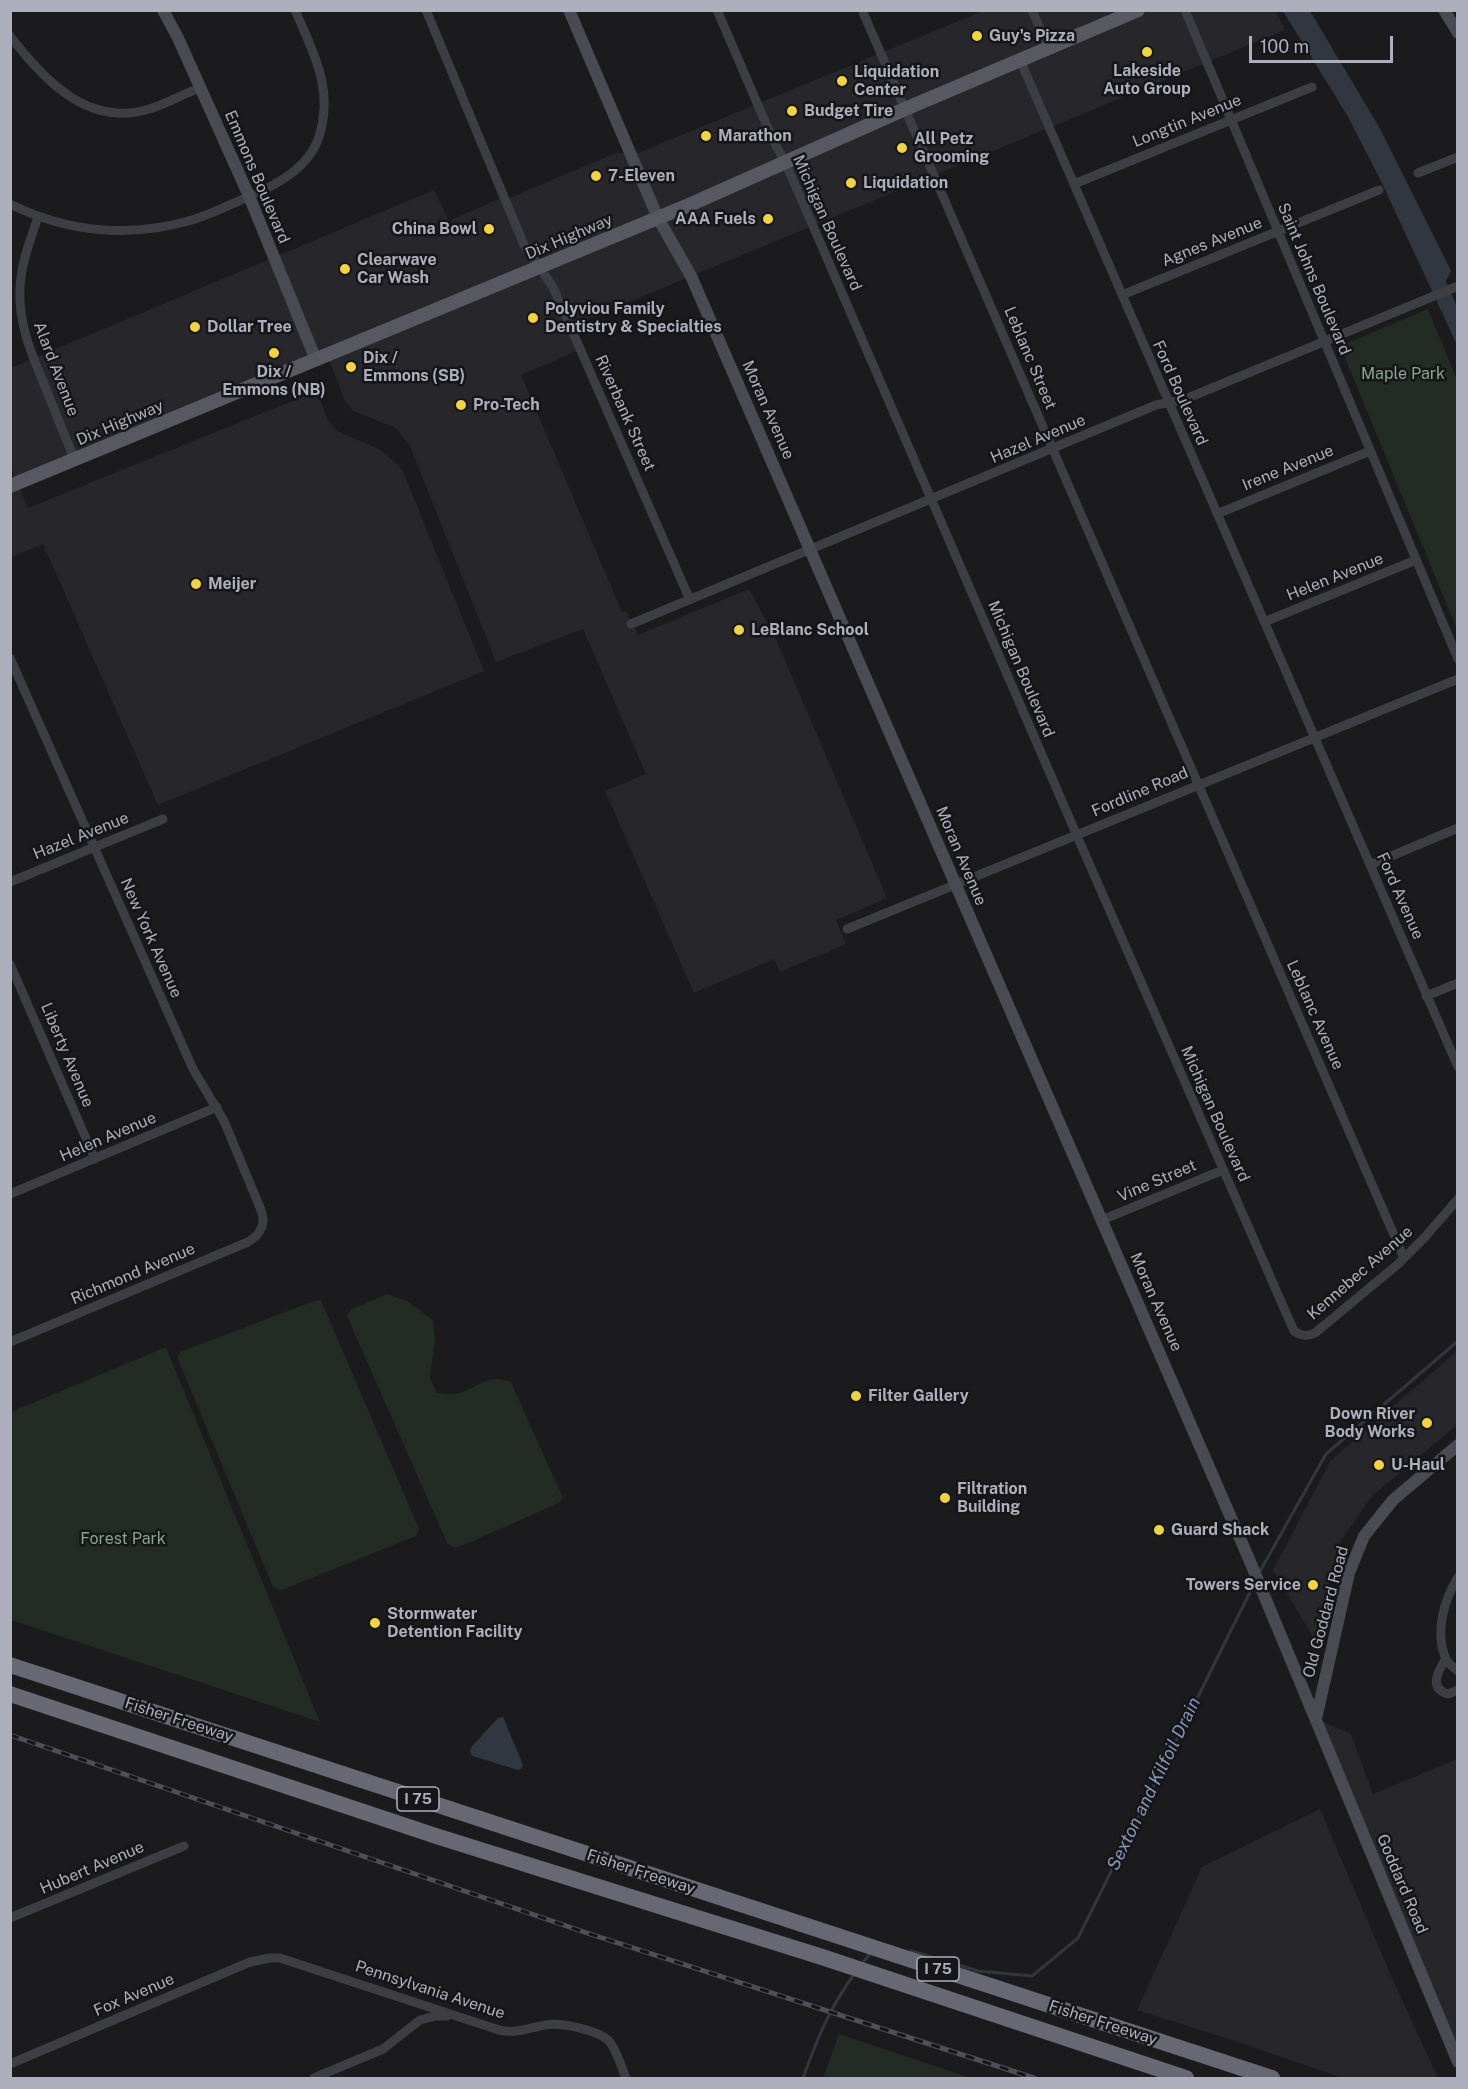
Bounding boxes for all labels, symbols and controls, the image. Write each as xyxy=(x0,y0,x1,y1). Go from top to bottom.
scale bar xyxy=(1252,24,1396,62)
place label: Guy's Pizza xyxy=(989,26,1075,46)
marker: Guy's Pizza xyxy=(970,29,984,43)
text: 100 m xyxy=(1260,36,1309,57)
marker: Lakeside Auto Group xyxy=(1140,45,1154,59)
place label: Lakeside Auto Group xyxy=(1103,61,1191,99)
place label: Liquidation Center xyxy=(854,62,939,100)
marker: Liquidation Center xyxy=(835,74,849,88)
street label: Longtin Avenue xyxy=(1130,90,1244,152)
place label: Budget Tire xyxy=(804,101,893,121)
marker: Budget Tire xyxy=(785,104,799,118)
street label: Emmons Boulevard xyxy=(220,108,294,246)
place label: Marathon xyxy=(718,126,792,146)
marker: Marathon xyxy=(699,129,713,143)
place label: All Petz Grooming xyxy=(914,129,989,167)
marker: All Petz Grooming xyxy=(895,141,909,155)
street label: Michigan Boulevard xyxy=(788,152,866,294)
place label: 7-Eleven xyxy=(608,166,675,186)
marker: 7-Eleven xyxy=(589,169,603,183)
place label: Liquidation xyxy=(863,173,948,193)
marker: Liquidation xyxy=(844,176,858,190)
street label: Saint Johns Boulevard xyxy=(1273,200,1355,358)
place label: AAA Fuels xyxy=(675,209,756,229)
street label: Dix Highway xyxy=(523,210,615,264)
marker: AAA Fuels xyxy=(761,212,775,226)
street label: Agnes Avenue xyxy=(1159,213,1265,271)
place label: China Bowl xyxy=(392,219,477,239)
marker: China Bowl xyxy=(482,222,496,236)
place label: Clearwave Car Wash xyxy=(357,250,437,288)
marker: Clearwave Car Wash xyxy=(338,262,352,276)
place label: Polyviou Family Dentistry & Specialties xyxy=(545,299,722,337)
street label: Leblanc Street xyxy=(1000,304,1060,412)
marker: Polyviou Family Dentistry & Specialties xyxy=(526,311,540,325)
place label: Dollar Tree xyxy=(207,317,292,337)
street label: Alard Avenue xyxy=(29,319,83,419)
marker: Dollar Tree xyxy=(188,320,202,334)
street label: Ford Boulevard xyxy=(1148,338,1212,448)
marker: Dix / Emmons (NB) xyxy=(267,346,281,360)
place label: Dix / Emmons (SB) xyxy=(363,348,465,386)
street label: Riverbank Street xyxy=(591,352,659,474)
street label: Moran Avenue xyxy=(738,358,798,462)
marker: Dix / Emmons (SB) xyxy=(344,360,358,374)
place label: Dix / Emmons (NB) xyxy=(222,362,326,400)
park label: Maple Park xyxy=(1361,364,1445,384)
place label: Pro-Tech xyxy=(473,395,540,415)
street label: Dix Highway xyxy=(74,396,166,450)
marker: Pro-Tech xyxy=(454,398,468,412)
street label: Hazel Avenue xyxy=(988,410,1088,468)
street label: Irene Avenue xyxy=(1240,441,1336,495)
street label: Helen Avenue xyxy=(1284,549,1386,605)
place label: Meijer xyxy=(208,574,256,594)
marker: Meijer xyxy=(189,577,203,591)
street label: Michigan Boulevard xyxy=(984,598,1058,740)
place label: LeBlanc School xyxy=(751,620,869,640)
marker: LeBlanc School xyxy=(732,623,746,637)
street label: Fordline Road xyxy=(1089,763,1191,821)
street label: Moran Avenue xyxy=(931,803,991,909)
street label: Hazel Avenue xyxy=(30,808,132,864)
street label: Ford Avenue xyxy=(1372,850,1428,942)
street label: New York Avenue xyxy=(116,875,186,1001)
street label: Leblanc Avenue xyxy=(1282,957,1348,1073)
street label: Liberty Avenue xyxy=(36,1000,98,1110)
street label: Michigan Boulevard xyxy=(1176,1043,1254,1185)
street label: Helen Avenue xyxy=(57,1108,159,1166)
street label: Vine Street xyxy=(1115,1156,1199,1206)
street label: Kennebec Avenue xyxy=(1303,1222,1417,1324)
street label: Richmond Avenue xyxy=(68,1239,198,1309)
street label: Moran Avenue xyxy=(1126,1250,1186,1354)
place label: Filter Gallery xyxy=(868,1386,969,1406)
marker: Filter Gallery xyxy=(849,1389,863,1403)
place label: Down River Body Works xyxy=(1325,1404,1415,1442)
marker: Down River Body Works xyxy=(1420,1416,1434,1430)
place label: U-Haul xyxy=(1391,1455,1445,1475)
marker: U-Haul xyxy=(1372,1458,1386,1472)
place label: Filtration Building xyxy=(957,1479,1027,1517)
marker: Filtration Building xyxy=(938,1491,952,1505)
place label: Guard Shack xyxy=(1171,1520,1269,1540)
marker: Guard Shack xyxy=(1152,1523,1166,1537)
park label: Forest Park xyxy=(80,1529,166,1549)
street label: Old Goddard Road xyxy=(1299,1544,1353,1680)
place label: Towers Service xyxy=(1186,1575,1301,1595)
marker: Towers Service xyxy=(1306,1578,1320,1592)
place label: Stormwater Detention Facility xyxy=(387,1604,522,1642)
marker: Stormwater Detention Facility xyxy=(368,1616,382,1630)
street label: Fisher Freeway xyxy=(122,1693,236,1747)
water label: Sexton and Kilfoil Drain xyxy=(1103,1694,1205,1874)
road number: I 75 xyxy=(397,1787,439,1811)
street label: Goddard Road xyxy=(1372,1831,1432,1937)
street label: Hubert Avenue xyxy=(37,1837,147,1899)
street label: Fisher Freeway xyxy=(584,1845,698,1899)
street label: Pennsylvania Avenue xyxy=(353,1957,507,2023)
road number: I 75 xyxy=(917,1957,959,1981)
street label: Fox Avenue xyxy=(91,1969,177,2021)
street label: Fisher Freeway xyxy=(1046,1996,1160,2050)

